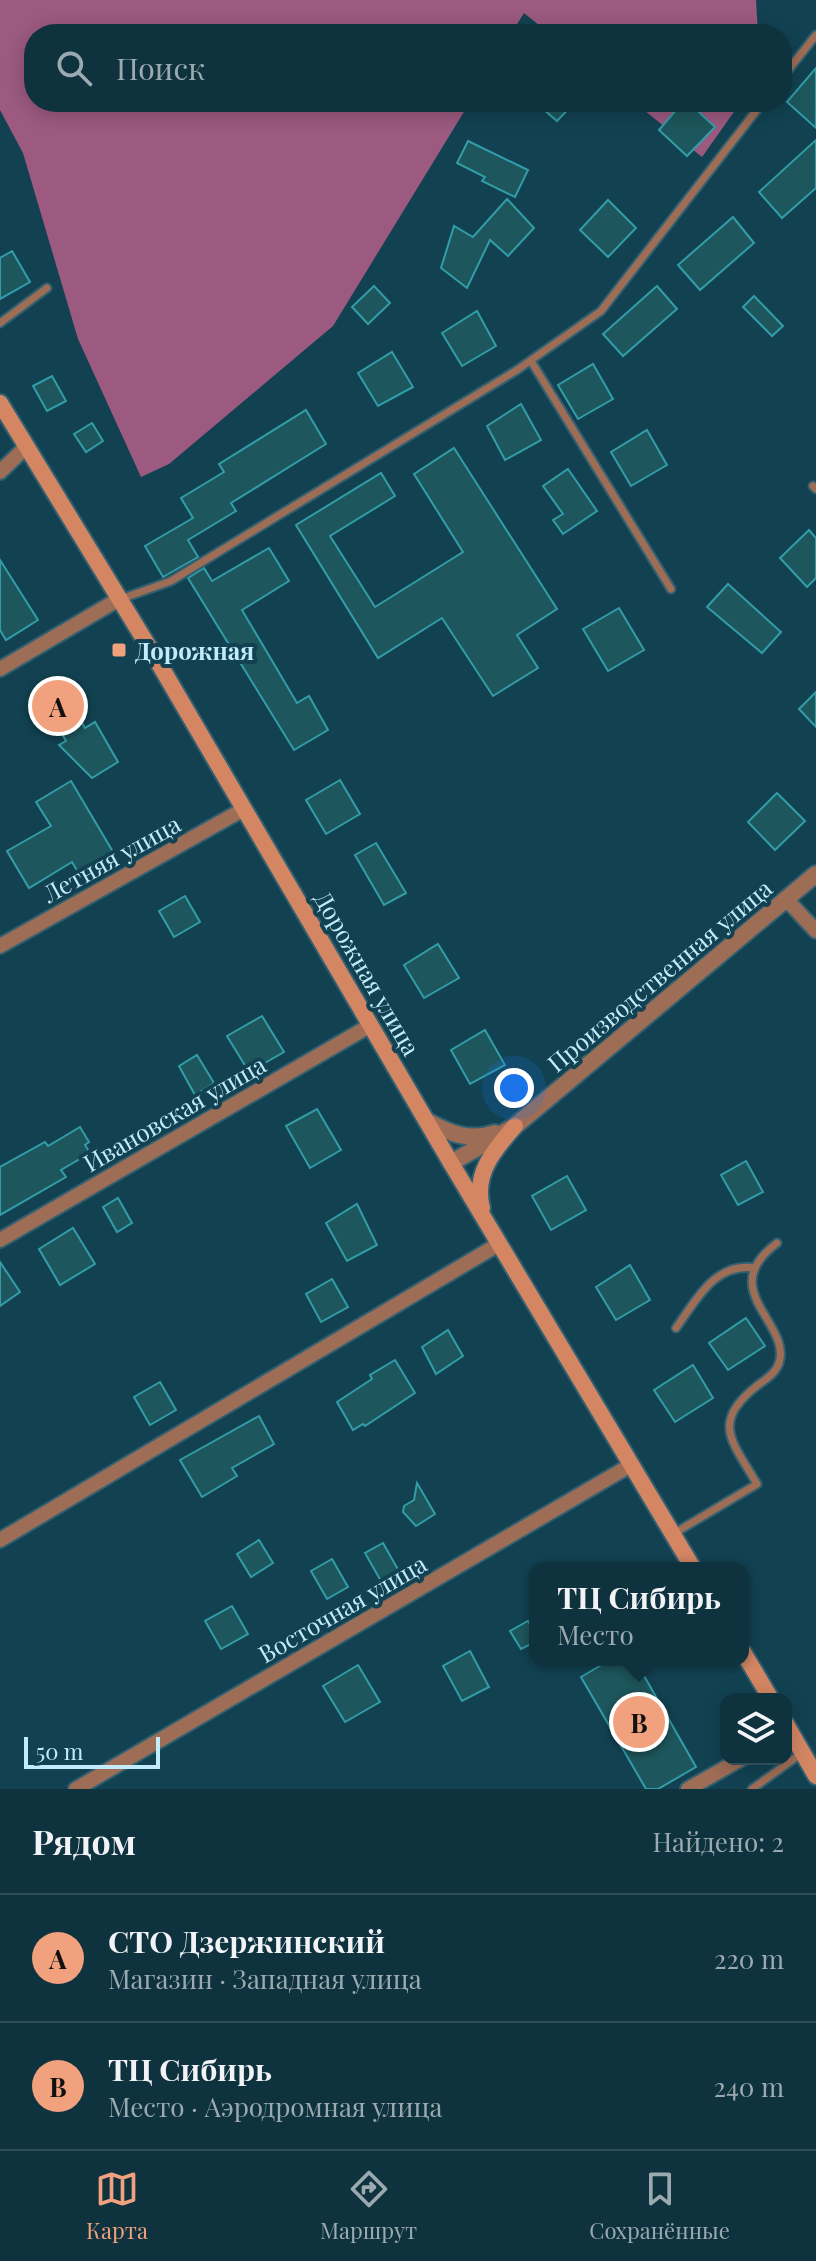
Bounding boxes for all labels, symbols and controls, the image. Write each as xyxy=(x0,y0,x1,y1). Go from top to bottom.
search box xyxy=(24,24,792,112)
icon: search xyxy=(52,46,96,90)
text: Поиск xyxy=(116,48,205,88)
place label: Дорожная xyxy=(135,634,254,666)
marker: Дорожная xyxy=(110,641,128,659)
pin: A xyxy=(32,676,84,736)
street label: Летняя улица xyxy=(36,807,186,910)
street label: Производственная улица xyxy=(540,872,778,1078)
street label: Дорожная улица xyxy=(308,885,428,1061)
street label: Ивановская улица xyxy=(77,1048,271,1178)
your location xyxy=(494,1068,534,1108)
street label: Восточная улица xyxy=(252,1547,432,1669)
popup xyxy=(529,1562,749,1666)
text: ТЦ Сибирь xyxy=(557,1577,721,1617)
text: Место xyxy=(557,1617,634,1652)
pin: B xyxy=(613,1692,665,1752)
map controls xyxy=(720,1693,792,1765)
button: layers xyxy=(720,1693,792,1765)
scale bar xyxy=(24,1733,160,1769)
text: 50 m xyxy=(36,1736,83,1766)
text: Рядом xyxy=(32,1818,136,1864)
text: Найдено: 2 xyxy=(652,1824,784,1859)
text: СТО Дзержинский xyxy=(108,1921,385,1961)
text: A xyxy=(49,1941,67,1976)
text: 220 m xyxy=(714,1941,784,1976)
text: Магазин · Западная улица xyxy=(108,1961,422,1996)
text: ТЦ Сибирь xyxy=(108,2049,272,2089)
text: B xyxy=(49,2069,67,2104)
text: 240 m xyxy=(714,2069,784,2104)
text: Место · Аэродромная улица xyxy=(108,2089,442,2124)
tab: Карта xyxy=(86,2167,148,2245)
tab: Маршрут xyxy=(320,2167,417,2245)
tab: Сохранённые xyxy=(589,2167,730,2245)

